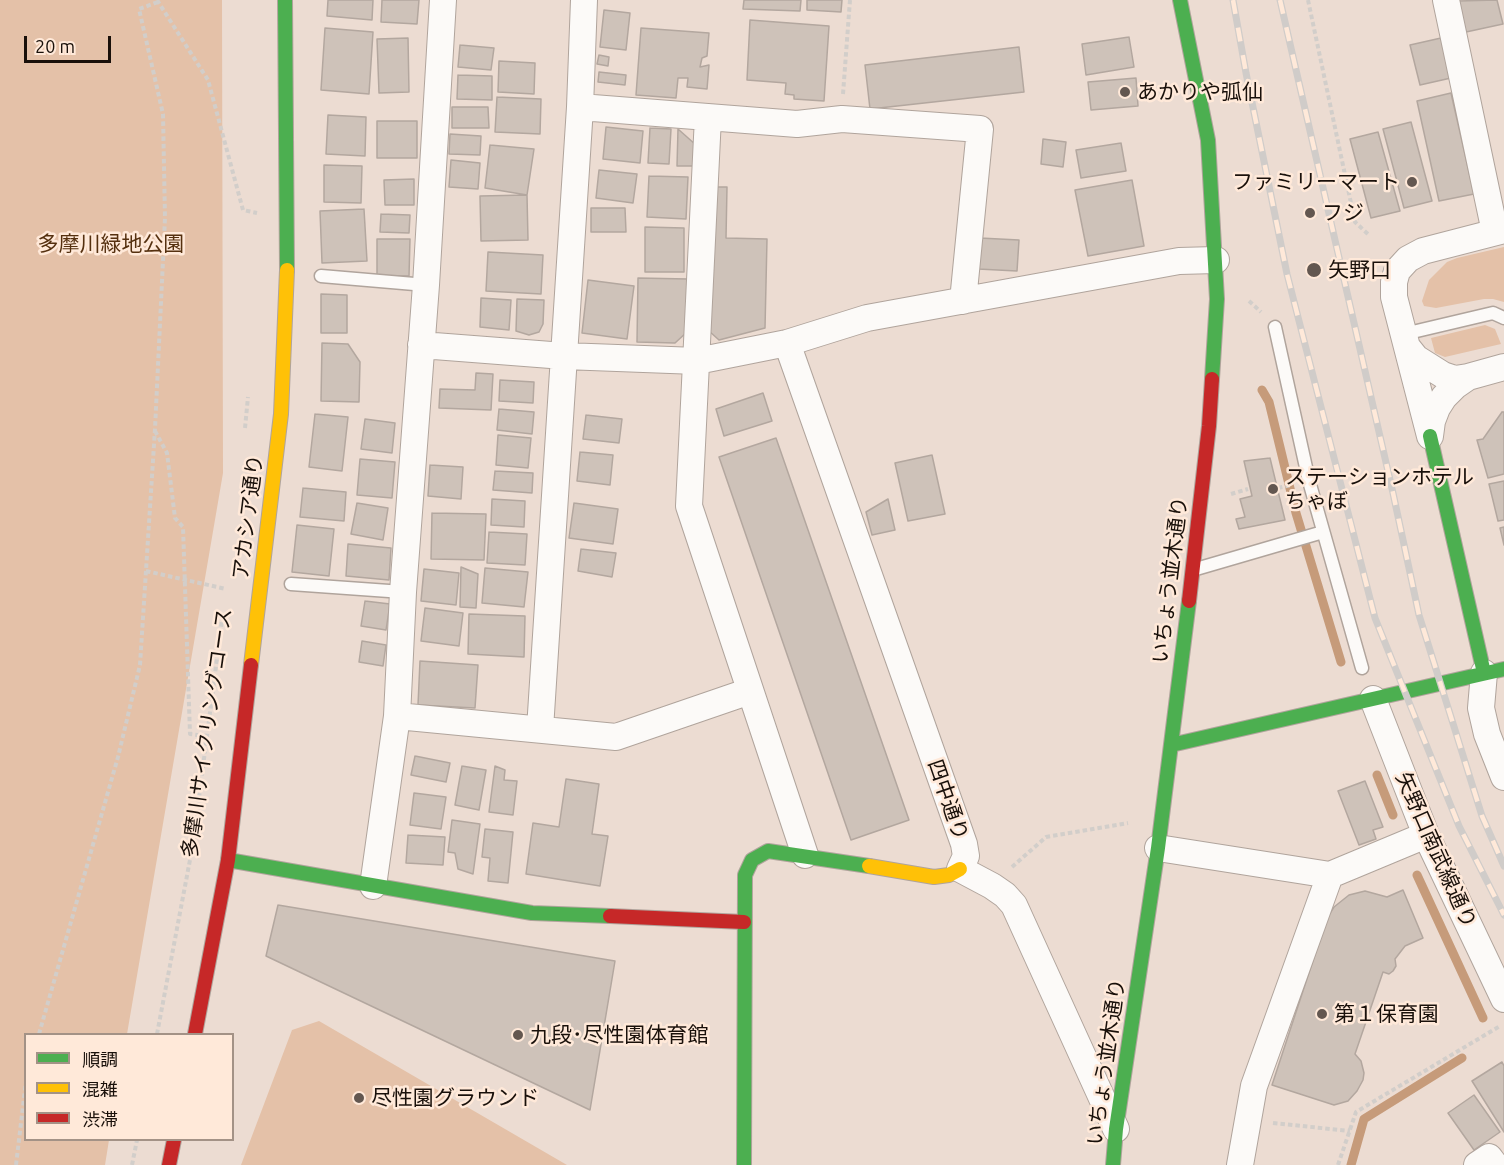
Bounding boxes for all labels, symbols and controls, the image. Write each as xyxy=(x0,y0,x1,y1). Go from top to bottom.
scale bar xyxy=(27,24,114,62)
text: 20 m xyxy=(35,36,75,56)
place label: あかりや弧仙 xyxy=(1137,79,1263,105)
marker: あかりや弧仙 xyxy=(1118,85,1132,99)
place label: ファミリーマート xyxy=(1232,169,1400,195)
marker: ファミリーマート xyxy=(1405,175,1419,189)
place label: フジ xyxy=(1322,200,1364,226)
marker: フジ xyxy=(1303,206,1317,220)
park label: 多摩川緑地公園 xyxy=(38,231,184,257)
place label: 矢野口 xyxy=(1328,257,1391,283)
marker: 矢野口 xyxy=(1305,261,1323,279)
street label: アカシア通り xyxy=(228,453,268,581)
place label: ステーションホテル ちゃぼ xyxy=(1285,464,1474,514)
marker: ステーションホテル ちゃぼ xyxy=(1266,482,1280,496)
street label: いちょう並木通り xyxy=(1147,495,1193,665)
street label: 多摩川サイクリングコース xyxy=(177,606,237,860)
street label: 四中通り xyxy=(922,756,974,844)
street label: 矢野口南武線通り xyxy=(1390,768,1482,932)
street label: いちょう並木通り xyxy=(1082,977,1130,1147)
place label: 第１保育園 xyxy=(1334,1001,1439,1027)
marker: 第１保育園 xyxy=(1315,1007,1329,1021)
place label: 九段･尽性園体育館 xyxy=(530,1022,708,1048)
marker: 九段･尽性園体育館 xyxy=(511,1028,525,1042)
legend xyxy=(24,1033,234,1141)
text: 順調 xyxy=(82,1049,118,1069)
text: 混雑 xyxy=(82,1079,118,1099)
place label: 尽性園グラウンド xyxy=(371,1085,539,1111)
marker: 尽性園グラウンド xyxy=(352,1091,366,1105)
text: 渋滞 xyxy=(82,1109,118,1129)

